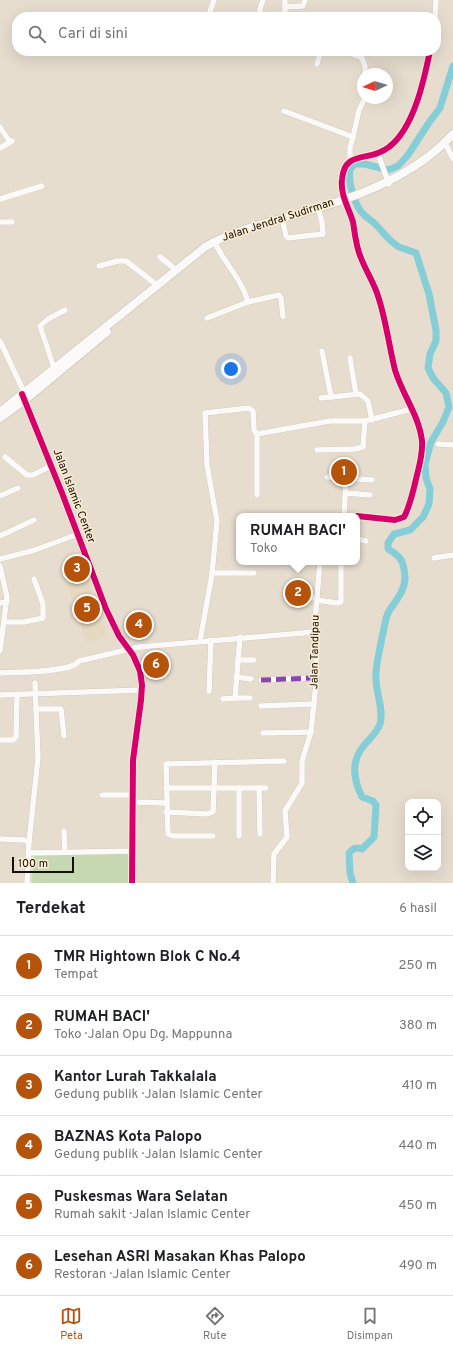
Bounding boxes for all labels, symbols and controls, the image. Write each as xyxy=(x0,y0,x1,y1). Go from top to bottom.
search box xyxy=(12,12,441,56)
icon: search xyxy=(26,23,48,45)
text: Cari di sini xyxy=(58,25,128,44)
north arrow xyxy=(357,68,393,104)
street label: Jalan Jendral Sudirman xyxy=(220,195,336,245)
your location xyxy=(221,359,241,379)
street label: Jalan Islamic Center xyxy=(50,447,99,546)
pin: 1 xyxy=(331,457,357,487)
popup xyxy=(236,513,360,565)
text: RUMAH BACI' xyxy=(250,522,346,541)
text: Toko xyxy=(250,541,277,557)
pin: 3 xyxy=(64,554,90,584)
pin: 2 xyxy=(285,578,311,608)
pin: 5 xyxy=(74,594,100,624)
pin: 4 xyxy=(126,610,152,640)
street label: Jalan Tandipau xyxy=(307,615,323,689)
pin: 6 xyxy=(143,650,169,680)
map controls xyxy=(405,799,441,871)
button: locate xyxy=(405,799,441,835)
button: layers xyxy=(405,835,441,871)
scale bar xyxy=(12,855,74,874)
text: 100 m xyxy=(18,857,48,871)
text: Terdekat xyxy=(16,898,85,920)
text: 6 hasil xyxy=(399,901,437,917)
text: TMR Hightown Blok C No.4 xyxy=(54,948,241,967)
text: 1 xyxy=(26,958,32,974)
text: 250 m xyxy=(399,958,437,974)
text: Tempat xyxy=(54,967,98,983)
text: RUMAH BACI' xyxy=(54,1008,150,1027)
text: 2 xyxy=(25,1018,33,1034)
text: 380 m xyxy=(399,1018,437,1034)
text: Toko · Jalan Opu Dg. Mappunna xyxy=(54,1027,232,1043)
text: Kantor Lurah Takkalala xyxy=(54,1068,217,1087)
text: 3 xyxy=(25,1078,33,1094)
text: 410 m xyxy=(402,1078,437,1094)
text: Gedung publik · Jalan Islamic Center xyxy=(54,1087,263,1103)
text: BAZNAS Kota Palopo xyxy=(54,1128,202,1147)
text: 4 xyxy=(25,1138,33,1154)
text: 440 m xyxy=(398,1138,437,1154)
text: Gedung publik · Jalan Islamic Center xyxy=(54,1147,263,1163)
text: Puskesmas Wara Selatan xyxy=(54,1188,228,1207)
text: 5 xyxy=(25,1198,33,1214)
text: 450 m xyxy=(398,1198,437,1214)
text: Rumah sakit · Jalan Islamic Center xyxy=(54,1207,250,1223)
text: Lesehan ASRI Masakan Khas Palopo xyxy=(54,1248,306,1267)
text: 6 xyxy=(25,1258,33,1274)
text: 490 m xyxy=(399,1258,437,1274)
text: Restoran · Jalan Islamic Center xyxy=(54,1267,231,1283)
tab: Peta xyxy=(60,1305,83,1343)
tab: Rute xyxy=(203,1305,226,1343)
tab: Disimpan xyxy=(347,1305,393,1343)

